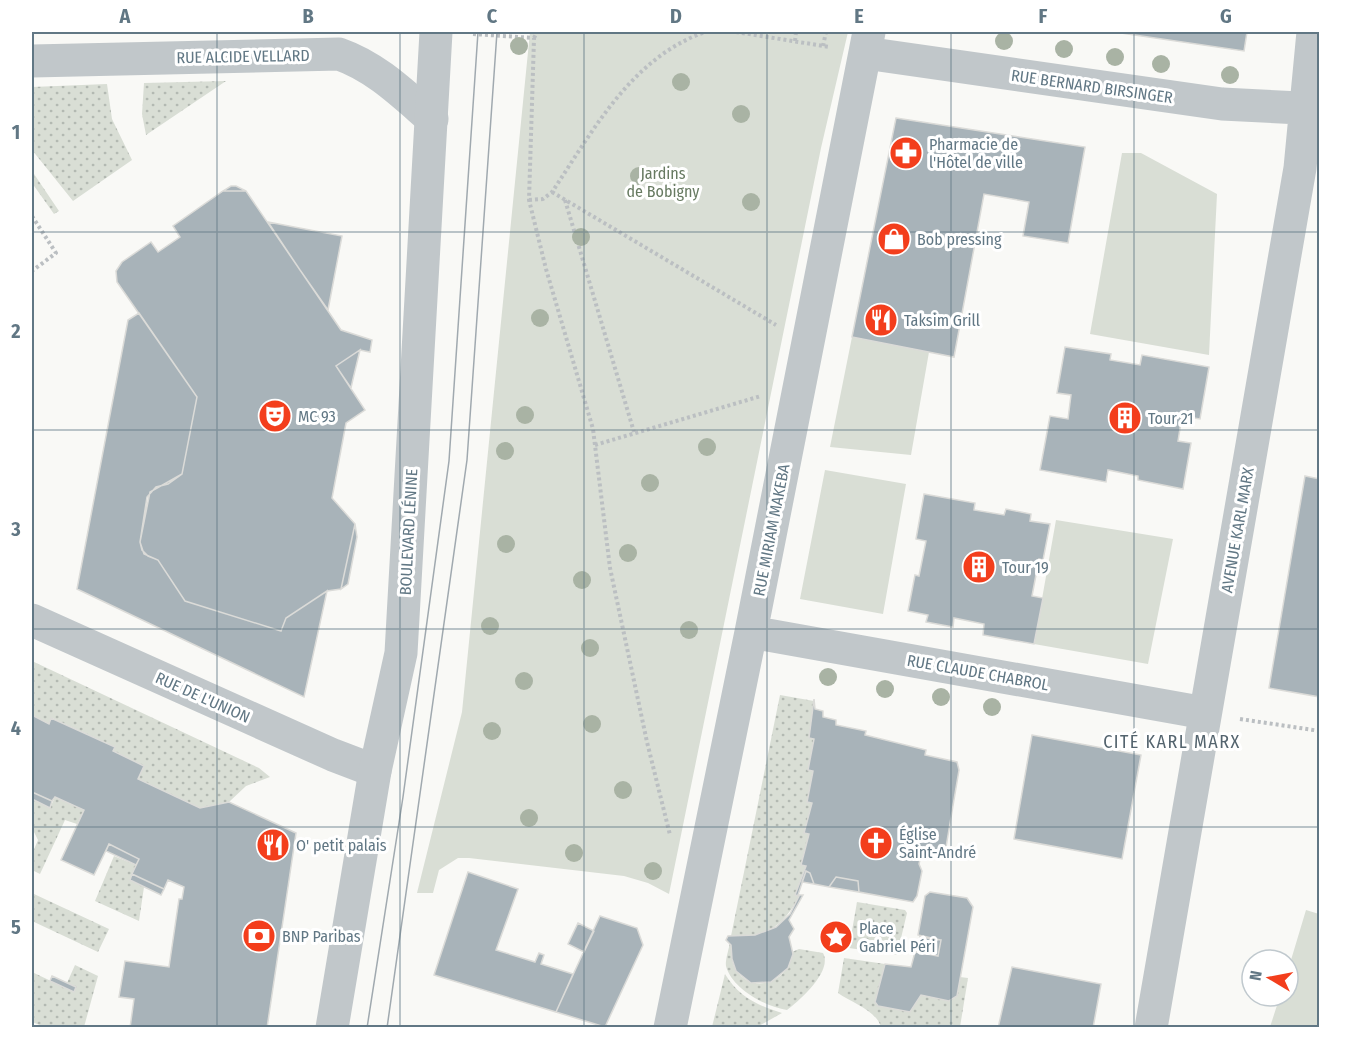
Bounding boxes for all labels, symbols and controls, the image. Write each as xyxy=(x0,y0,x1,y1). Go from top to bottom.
text: A xyxy=(119,4,132,28)
text: B xyxy=(302,4,314,28)
text: C xyxy=(487,4,498,28)
text: D xyxy=(670,4,682,28)
text: E xyxy=(854,4,864,28)
text: F xyxy=(1039,4,1048,28)
text: G xyxy=(1220,4,1232,28)
street label: RUE ALCIDE VELLARD xyxy=(176,46,310,67)
street label: RUE BERNARD BIRSINGER xyxy=(1010,66,1174,107)
text: 1 xyxy=(12,120,20,144)
pharmacy icon: Pharmacie de l'Hôtel de ville xyxy=(888,135,924,171)
place label: Pharmacie de l'Hôtel de ville xyxy=(929,135,1023,172)
park label: Jardins de Bobigny xyxy=(627,164,700,201)
shop icon: Bob pressing xyxy=(876,221,912,257)
place label: Bob pressing xyxy=(917,230,1002,249)
restaurant icon: Taksim Grill xyxy=(863,302,899,338)
place label: Taksim Grill xyxy=(904,311,980,330)
text: 2 xyxy=(10,319,21,343)
theatre icon: MC 93 xyxy=(257,398,293,434)
building icon: Tour 21 xyxy=(1107,400,1143,436)
place label: MC 93 xyxy=(298,407,336,426)
place label: Tour 21 xyxy=(1148,409,1194,428)
street label: RUE MIRIAM MAKEBA xyxy=(749,462,794,598)
street label: AVENUE KARL MARX xyxy=(1217,466,1258,594)
street label: BOULEVARD LÉNINE xyxy=(396,468,421,596)
text: 3 xyxy=(10,517,21,541)
building icon: Tour 19 xyxy=(961,549,997,585)
place label: Tour 19 xyxy=(1002,558,1049,577)
street label: RUE CLAUDE CHABROL xyxy=(906,651,1050,694)
street label: RUE DE L'UNION xyxy=(153,668,253,727)
text: 4 xyxy=(11,716,21,740)
district label: CITÉ KARL MARX xyxy=(1103,730,1241,753)
church icon: Église Saint-André xyxy=(858,825,894,861)
place label: Église Saint-André xyxy=(899,825,976,862)
restaurant icon: O' petit palais xyxy=(255,827,291,863)
place label: O' petit palais xyxy=(296,836,387,855)
text: 5 xyxy=(11,915,21,939)
bank icon: BNP Paribas xyxy=(241,918,277,954)
place icon: Place Gabriel Péri xyxy=(818,919,854,955)
place label: Place Gabriel Péri xyxy=(859,919,935,956)
place label: BNP Paribas xyxy=(282,927,361,946)
north arrow xyxy=(1240,948,1300,1008)
text: N xyxy=(1246,969,1266,982)

